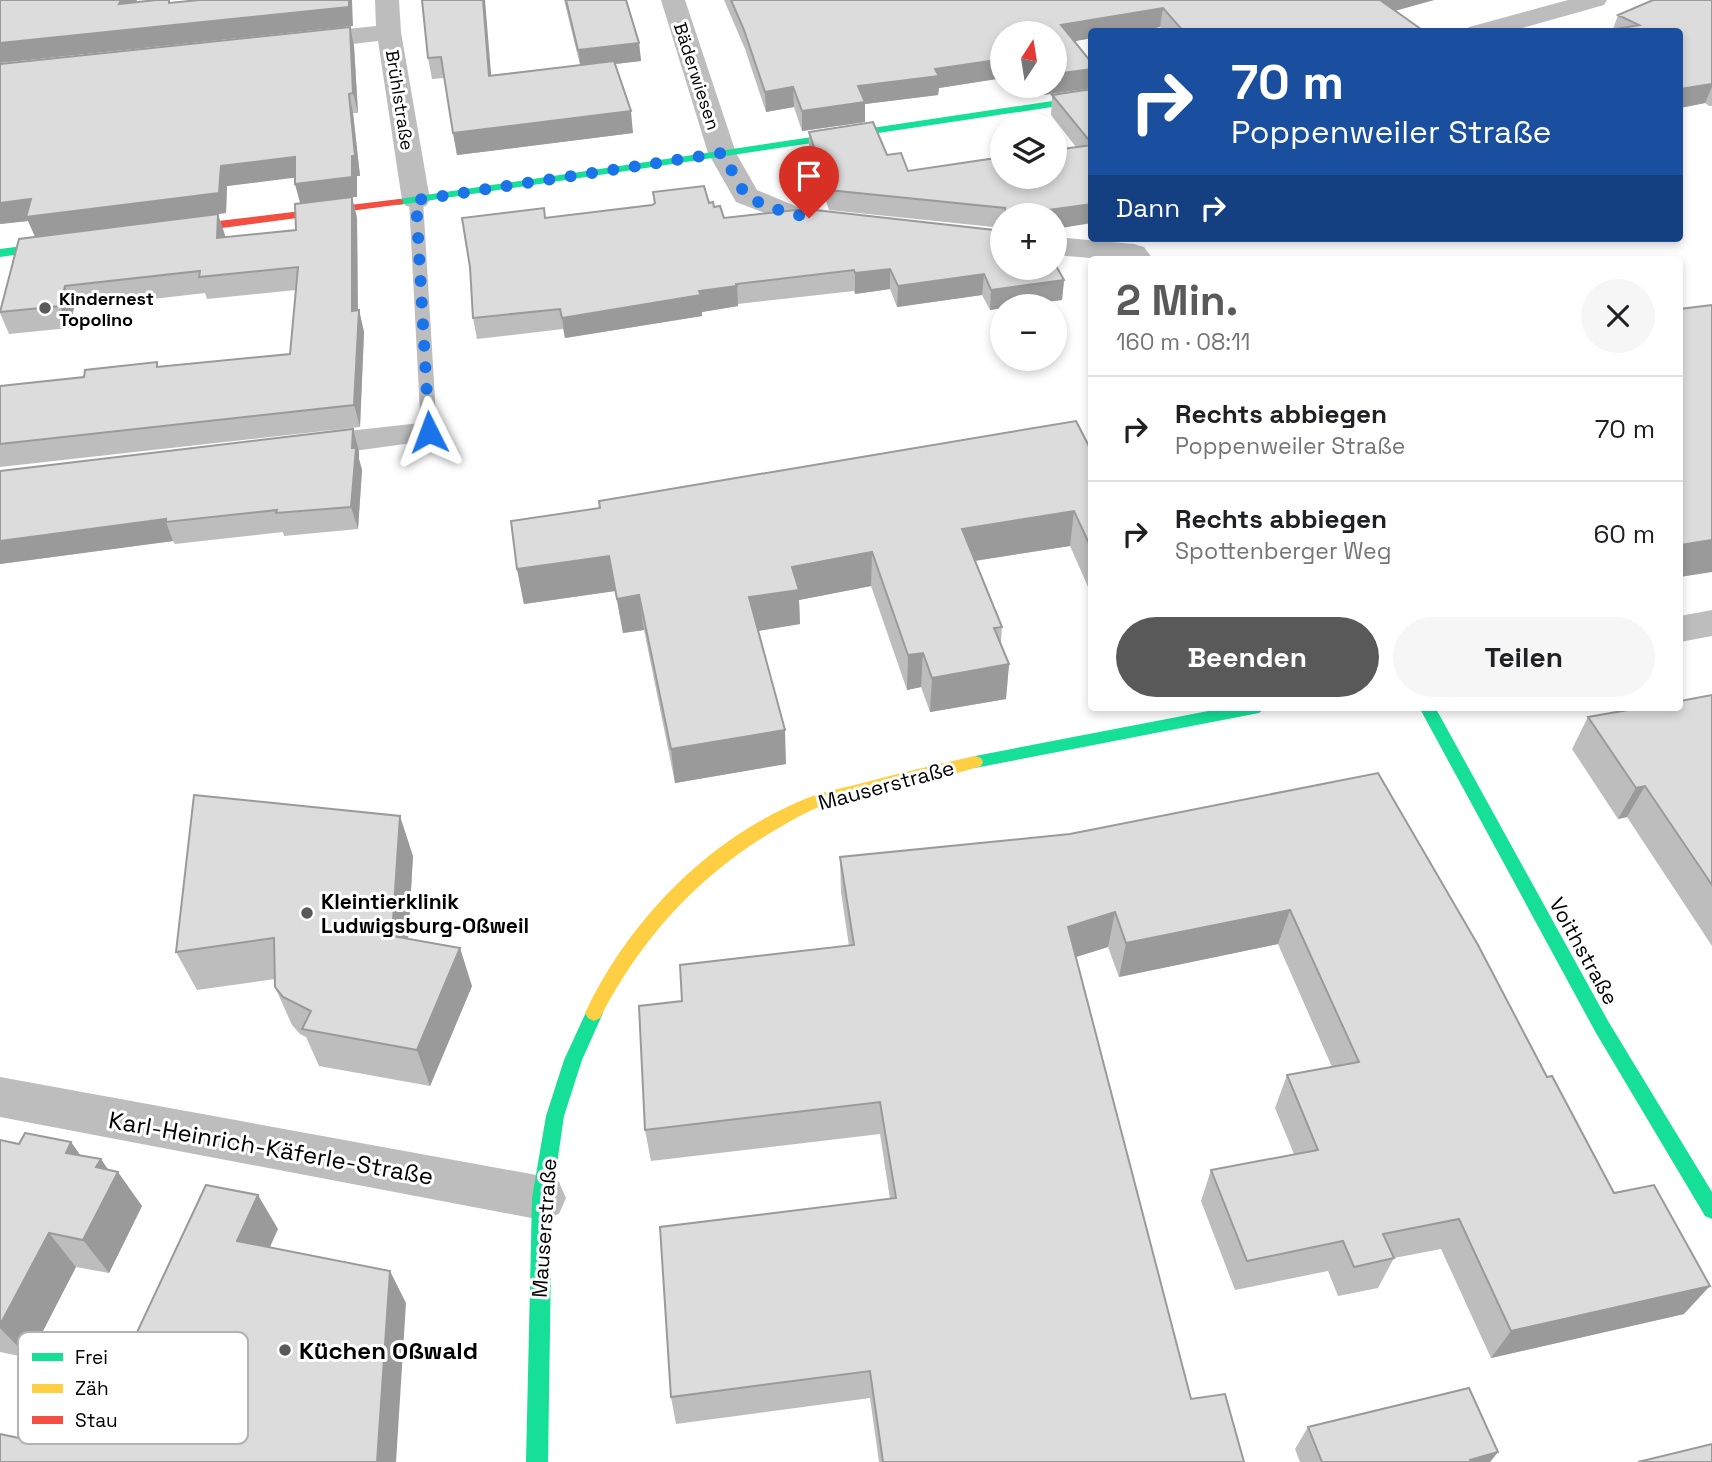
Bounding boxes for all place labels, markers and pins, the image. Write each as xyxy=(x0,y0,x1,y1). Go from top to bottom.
pin xyxy=(779,146,839,218)
place label: Kindernest Topolino xyxy=(59,287,154,331)
marker: Kindernest Topolino xyxy=(37,300,53,316)
place label: Kleintierklinik Ludwigsburg-Oßweil xyxy=(321,888,529,939)
marker: Kleintierklinik Ludwigsburg-Oßweil xyxy=(299,905,315,921)
place label: Küchen Oßwald xyxy=(299,1335,478,1366)
marker: Küchen Oßwald xyxy=(277,1342,293,1358)

